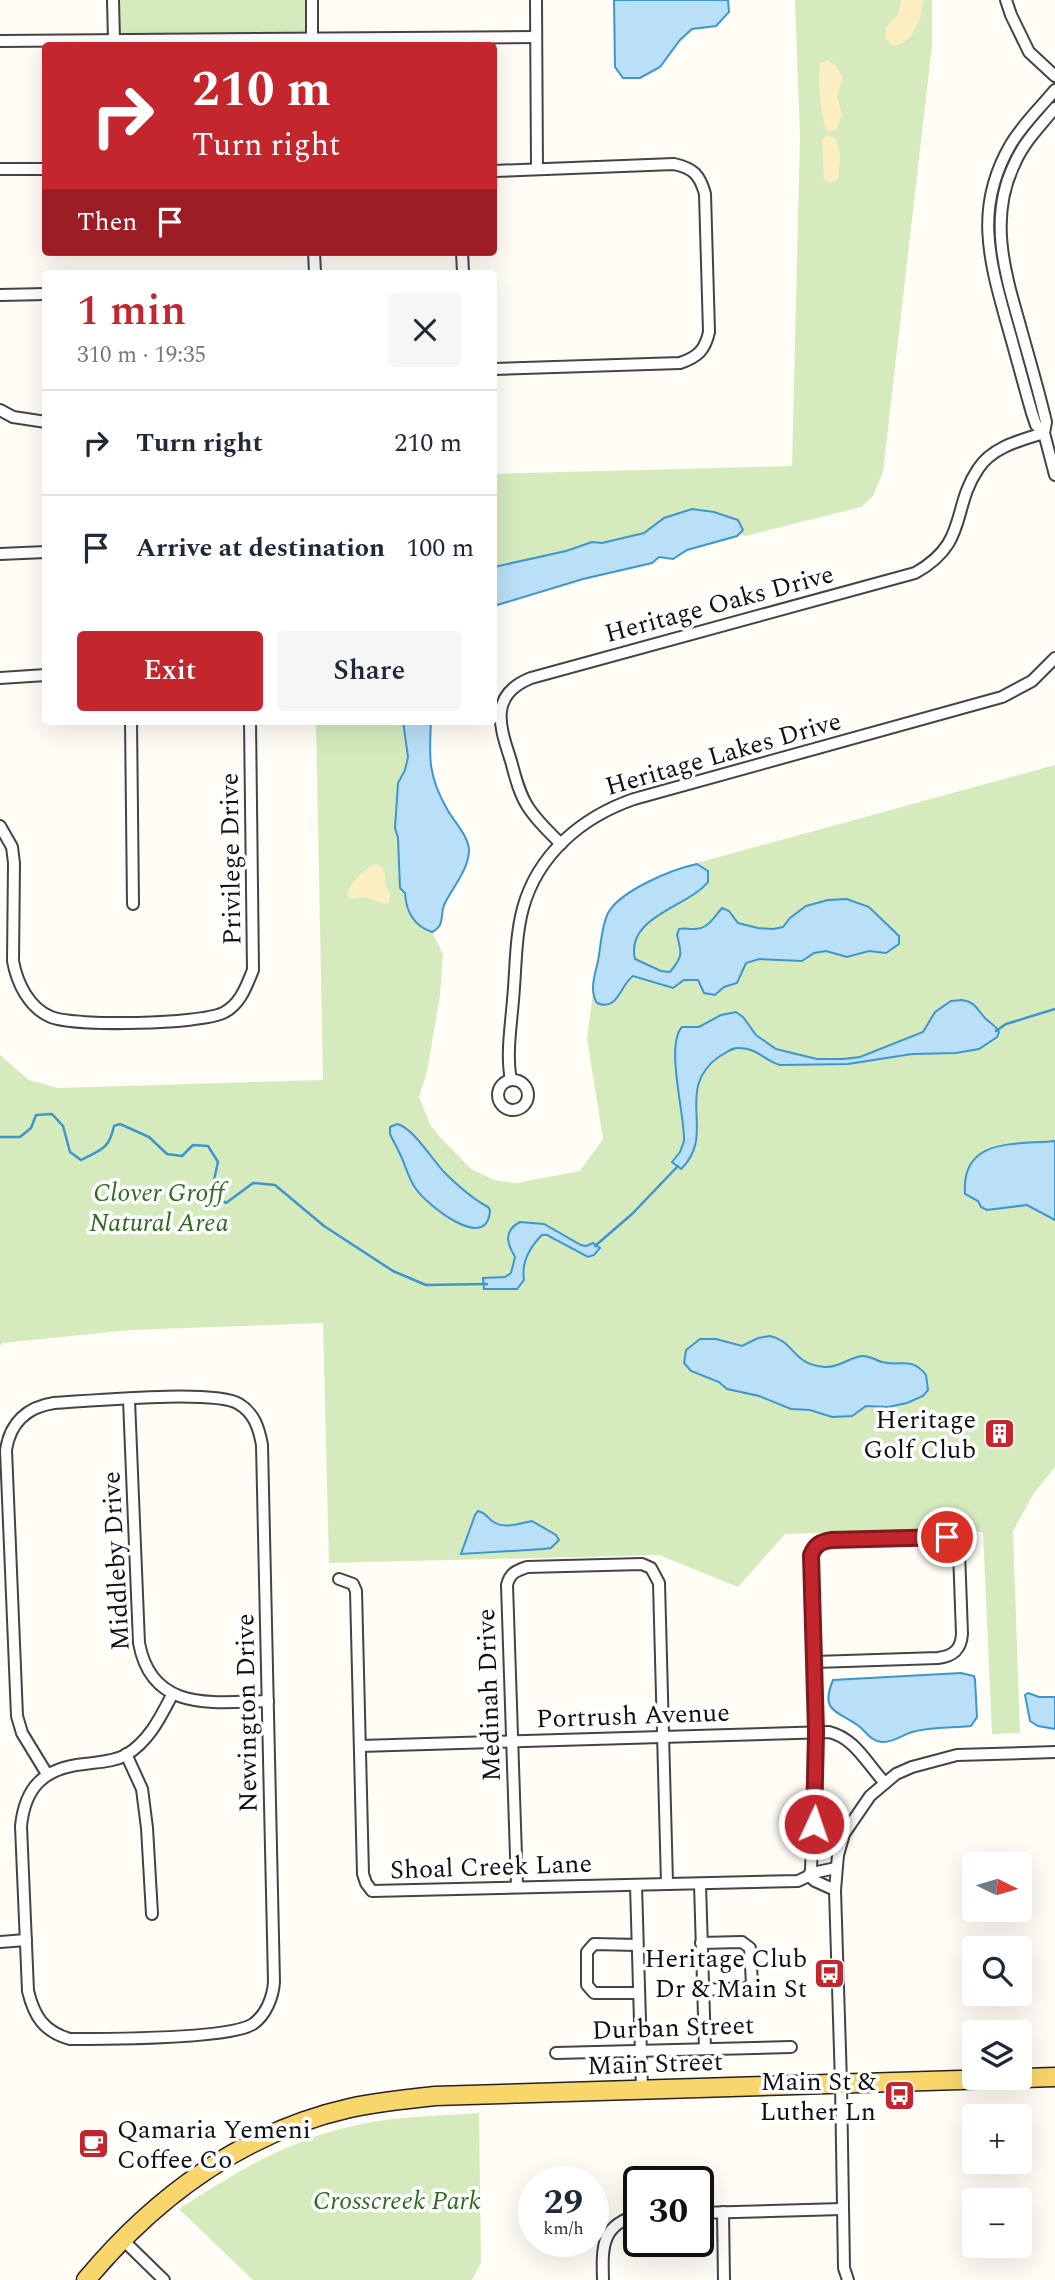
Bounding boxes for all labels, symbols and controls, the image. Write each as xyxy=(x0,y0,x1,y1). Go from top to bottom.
text: 210 m xyxy=(192,53,331,128)
icon: right xyxy=(77,70,168,161)
text: Turn right xyxy=(192,121,340,170)
text: Then xyxy=(77,202,137,242)
icon: arrive xyxy=(151,203,189,241)
text: 1 min xyxy=(77,280,186,343)
button: close xyxy=(388,293,462,367)
text: 310 m · 19:35 xyxy=(77,338,206,373)
text: Turn right xyxy=(136,423,263,463)
text: 210 m xyxy=(394,423,462,463)
icon: right xyxy=(77,424,115,462)
text: Arrive at destination xyxy=(136,528,385,568)
text: 100 m xyxy=(406,528,474,568)
icon: arrive xyxy=(77,529,115,567)
street label: Heritage Oaks Drive xyxy=(600,554,838,654)
button: Exit xyxy=(77,631,263,711)
button: Share xyxy=(277,631,462,711)
street label: Heritage Lakes Drive xyxy=(601,701,846,807)
street label: Privilege Drive xyxy=(209,772,253,945)
park label: Clover Groff Natural Area xyxy=(89,1173,229,1243)
place label: Heritage Golf Club xyxy=(863,1400,976,1470)
building icon: Heritage Golf Club xyxy=(982,1417,1016,1451)
street label: Middleby Drive xyxy=(91,1470,141,1652)
pin xyxy=(917,1507,977,1567)
icon: arrive xyxy=(928,1518,966,1556)
street label: Medinah Drive xyxy=(466,1608,512,1782)
street label: Newington Drive xyxy=(225,1613,269,1813)
street label: Portrush Avenue xyxy=(536,1693,730,1739)
position arrow xyxy=(777,1787,851,1861)
street label: Shoal Creek Lane xyxy=(389,1843,593,1891)
north arrow xyxy=(962,1852,1032,1922)
map controls xyxy=(962,1852,1032,2258)
button: search xyxy=(962,1936,1032,2006)
place label: Heritage Club Dr & Main St xyxy=(644,1939,807,2009)
bus stop icon: Heritage Club Dr & Main St xyxy=(813,1956,847,1990)
street label: Durban Street xyxy=(591,2005,755,2051)
button: layers xyxy=(962,2020,1032,2090)
street label: Main Street xyxy=(587,2042,724,2086)
place label: Main St & Luther Ln xyxy=(760,2062,877,2132)
bus stop icon: Main St & Luther Ln xyxy=(882,2079,916,2113)
button: + xyxy=(962,2104,1032,2174)
place label: Qamaria Yemeni Coffee Co xyxy=(117,2110,311,2180)
cafe icon: Qamaria Yemeni Coffee Co xyxy=(77,2127,111,2161)
speed limit sign: 30 xyxy=(623,2166,714,2257)
text: 29 xyxy=(544,2176,583,2229)
park label: Crosscreek Park xyxy=(313,2181,481,2221)
button: − xyxy=(962,2188,1032,2258)
text: km/h xyxy=(543,2215,584,2242)

